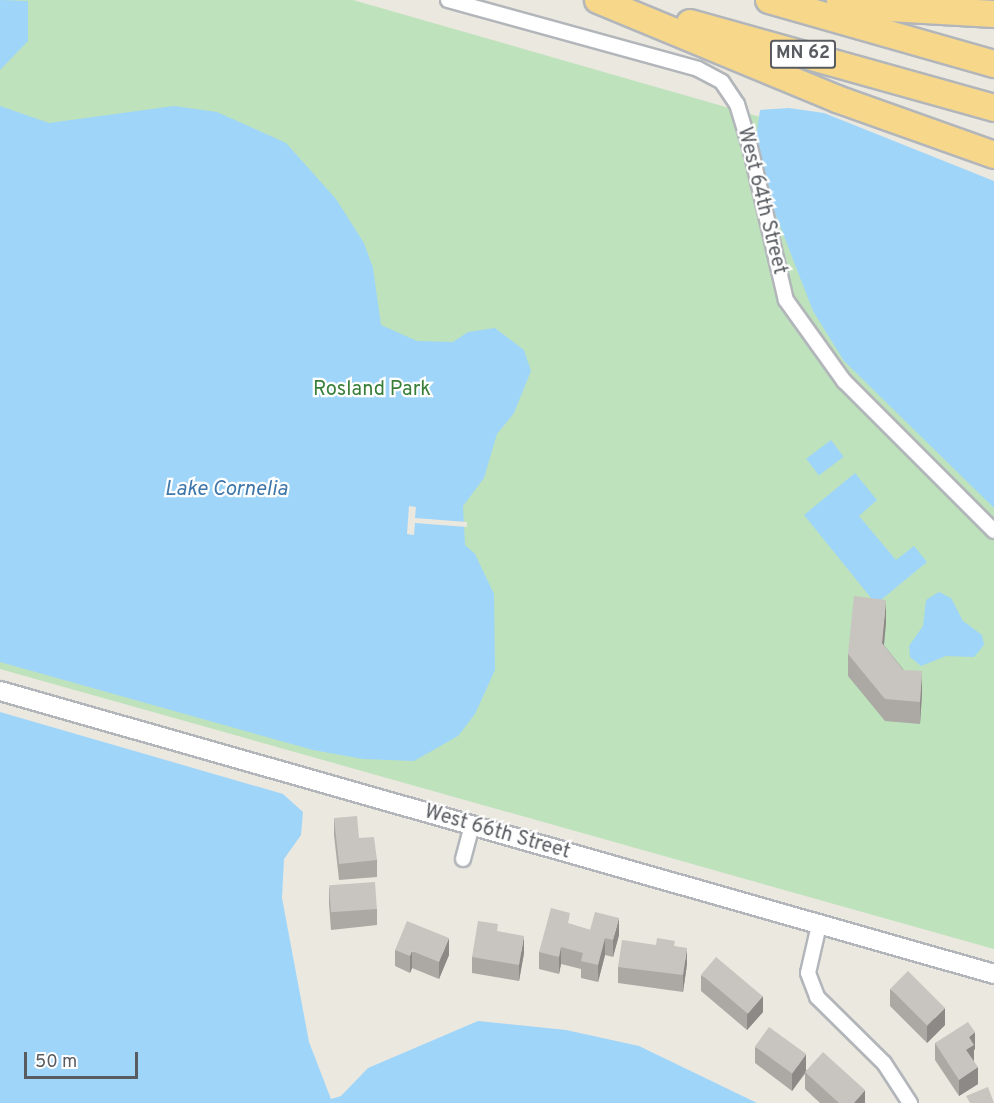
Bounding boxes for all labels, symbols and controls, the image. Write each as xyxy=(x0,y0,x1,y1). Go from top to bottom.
road number: MN 62 xyxy=(768,39,838,69)
street label: West 64th Street xyxy=(731,125,791,277)
park label: Rosland Park xyxy=(313,378,431,402)
water label: Lake Cornelia xyxy=(165,477,287,503)
street label: West 66th Street xyxy=(421,801,573,865)
scale bar xyxy=(27,1040,141,1078)
text: 50 m xyxy=(35,1051,77,1074)

